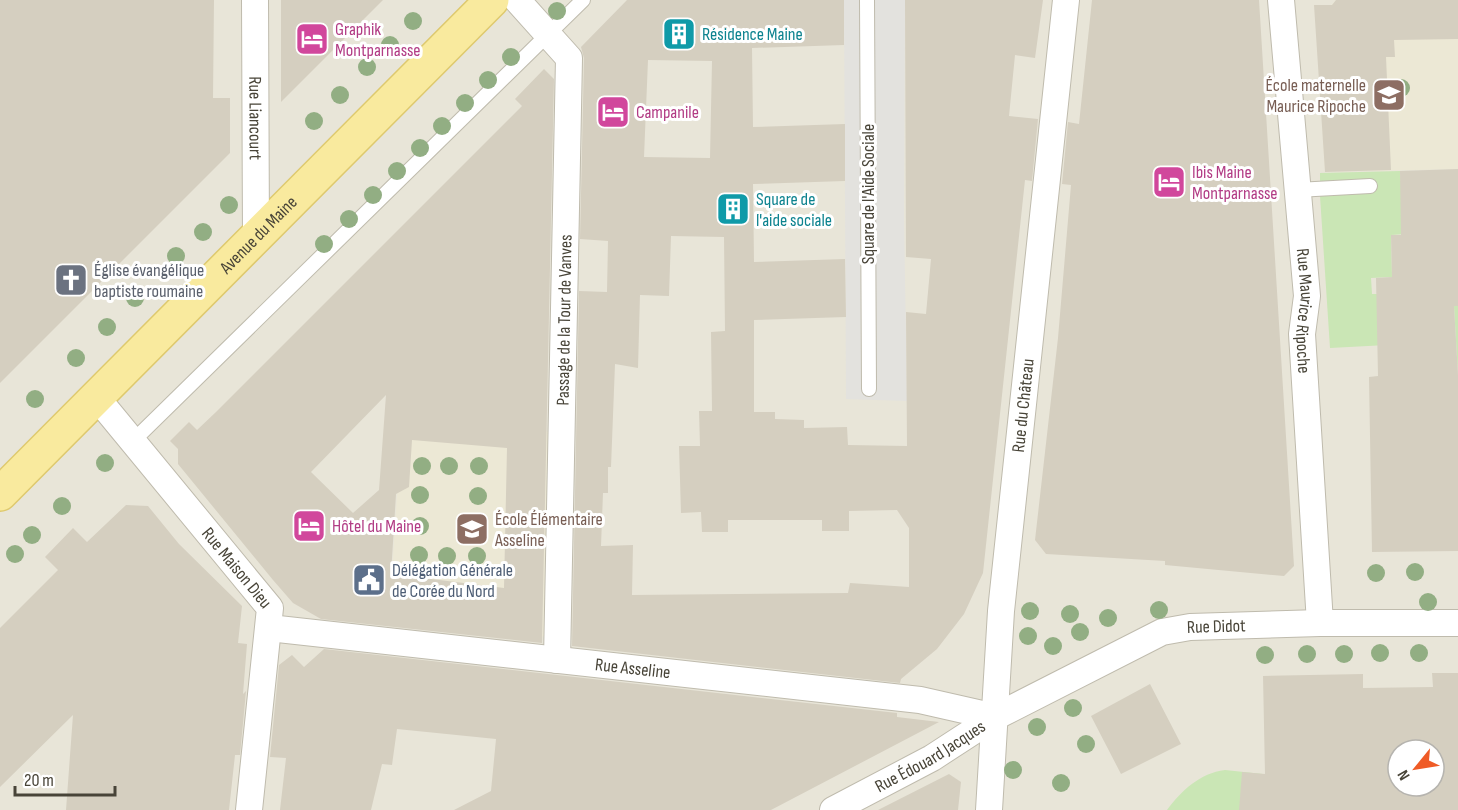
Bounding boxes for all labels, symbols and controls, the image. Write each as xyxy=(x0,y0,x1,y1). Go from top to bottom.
building icon: Résidence Maine xyxy=(661,16,697,52)
place label: Graphik Montparnasse xyxy=(335,19,421,61)
hotel icon: Graphik Montparnasse xyxy=(294,21,330,57)
place label: Résidence Maine xyxy=(702,24,803,45)
place label: École maternelle Maurice Ripoche xyxy=(1266,75,1366,117)
street label: Rue Liancourt xyxy=(244,76,266,160)
school or university icon: École maternelle Maurice Ripoche xyxy=(1371,77,1407,113)
hotel icon: Campanile xyxy=(595,94,631,130)
place label: Campanile xyxy=(636,102,699,123)
street label: Square de l'Aide Sociale xyxy=(858,124,879,264)
place label: Ibis Maine Montparnasse xyxy=(1192,162,1278,204)
hotel icon: Ibis Maine Montparnasse xyxy=(1151,164,1187,200)
place label: Square de l'aide sociale xyxy=(756,189,832,231)
building icon: Square de l'aide sociale xyxy=(715,191,751,227)
street label: Avenue du Maine xyxy=(215,192,302,279)
street label: Passage de la Tour de Vanves xyxy=(553,234,576,406)
street label: Rue Maurice Ripoche xyxy=(1291,247,1317,374)
place label: Église évangélique baptiste roumaine xyxy=(94,260,204,302)
church icon: Église évangélique baptiste roumaine xyxy=(53,262,89,298)
street label: Rue du Château xyxy=(1008,358,1039,454)
hotel icon: Hôtel du Maine xyxy=(291,508,327,544)
place label: École Élémentaire Asseline xyxy=(494,509,603,551)
school or university icon: École Élémentaire Asseline xyxy=(454,511,490,547)
place label: Hôtel du Maine xyxy=(332,516,421,537)
street label: Rue Maison Dieu xyxy=(197,523,276,613)
place label: Délégation Générale de Corée du Nord xyxy=(392,560,513,602)
public building icon: Délégation Générale de Corée du Nord xyxy=(351,562,387,598)
street label: Rue Didot xyxy=(1187,615,1246,638)
street label: Rue Asseline xyxy=(594,654,672,683)
street label: Rue Édouard Jacques xyxy=(871,716,990,797)
north arrow xyxy=(1386,738,1446,798)
scale bar xyxy=(15,759,116,797)
text: N xyxy=(1394,766,1415,783)
text: 20 m xyxy=(24,770,54,791)

